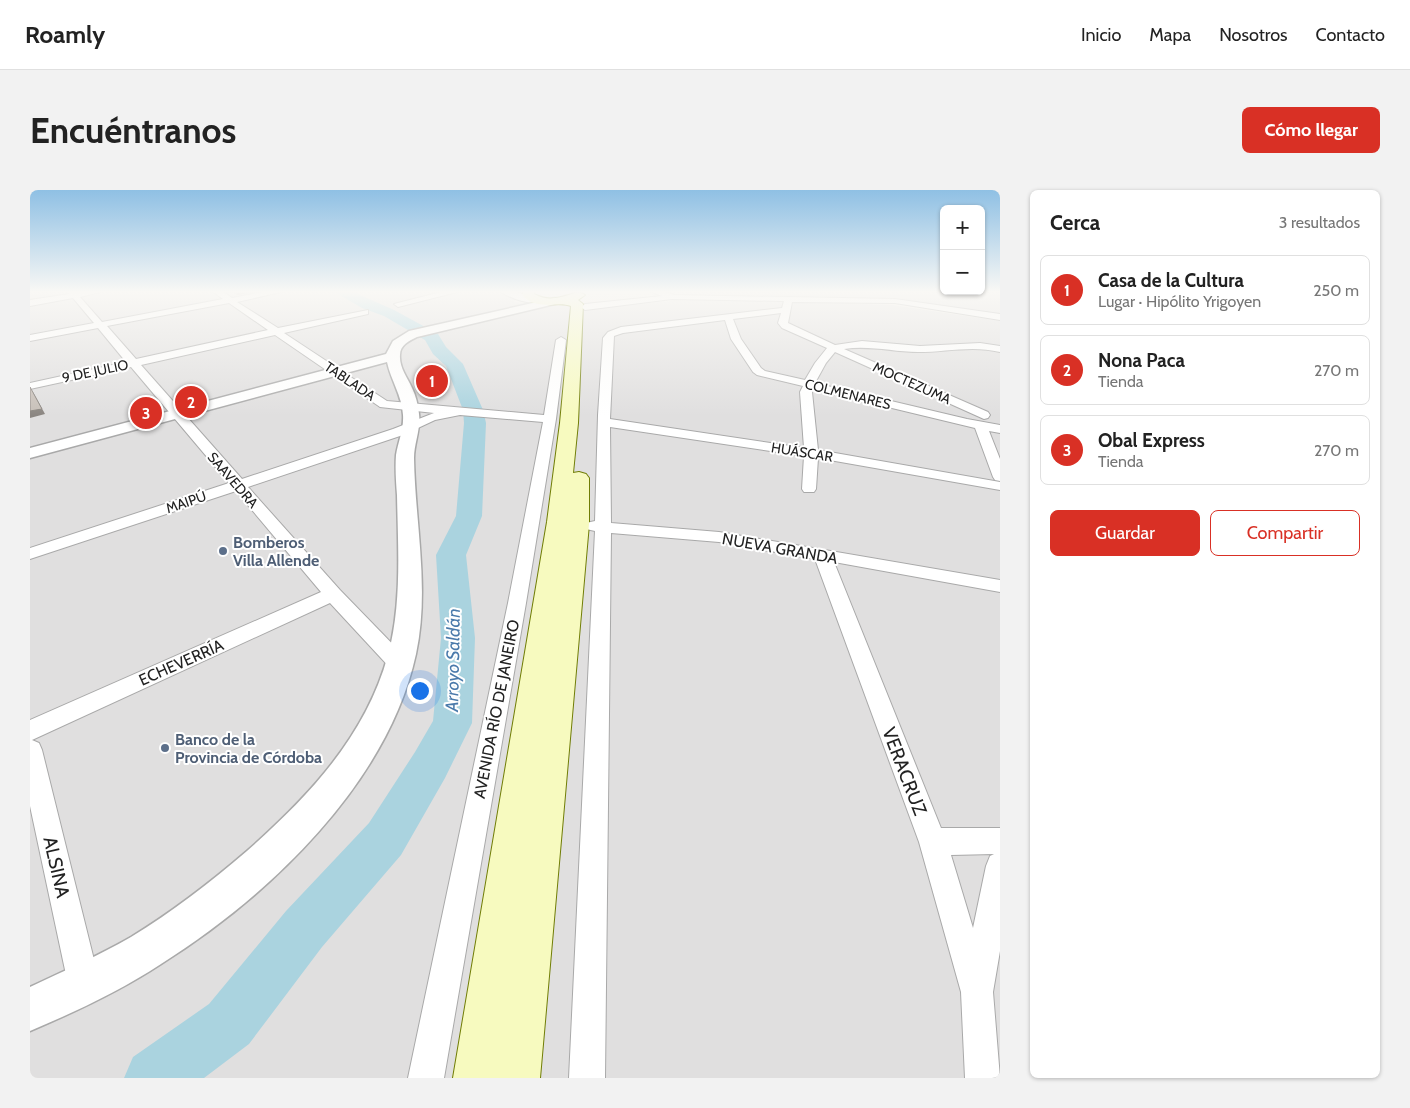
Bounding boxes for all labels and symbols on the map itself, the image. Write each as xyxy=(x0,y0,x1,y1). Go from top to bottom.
street label: 9 DE JULIO xyxy=(60,355,130,387)
street label: TABLADA xyxy=(321,357,379,405)
street label: MOCTEZUMA xyxy=(870,358,954,408)
pin: 1 xyxy=(416,362,448,400)
street label: COLMENARES xyxy=(803,375,893,413)
pin: 2 xyxy=(175,383,207,421)
pin: 3 xyxy=(130,394,162,432)
street label: HUÁSCAR xyxy=(770,438,835,466)
street label: SAAVEDRA xyxy=(204,448,262,512)
street label: MAIPÚ xyxy=(163,487,209,517)
street label: NUEVA GRANDA xyxy=(721,529,839,568)
place label: Bomberos Villa Allende xyxy=(233,533,319,570)
marker: Bomberos Villa Allende xyxy=(217,545,229,557)
water label: Arroyo Saldán xyxy=(441,608,465,713)
street label: AVENIDA RÍO DE JANEIRO xyxy=(470,618,523,800)
street label: ECHEVERRÍA xyxy=(136,635,227,690)
your location xyxy=(407,678,433,704)
street label: VERACRUZ xyxy=(877,724,932,819)
place label: Banco de la Provincia de Córdoba xyxy=(175,730,322,767)
marker: Banco de la Provincia de Córdoba xyxy=(159,742,171,754)
street label: ALSINA xyxy=(38,834,75,900)

